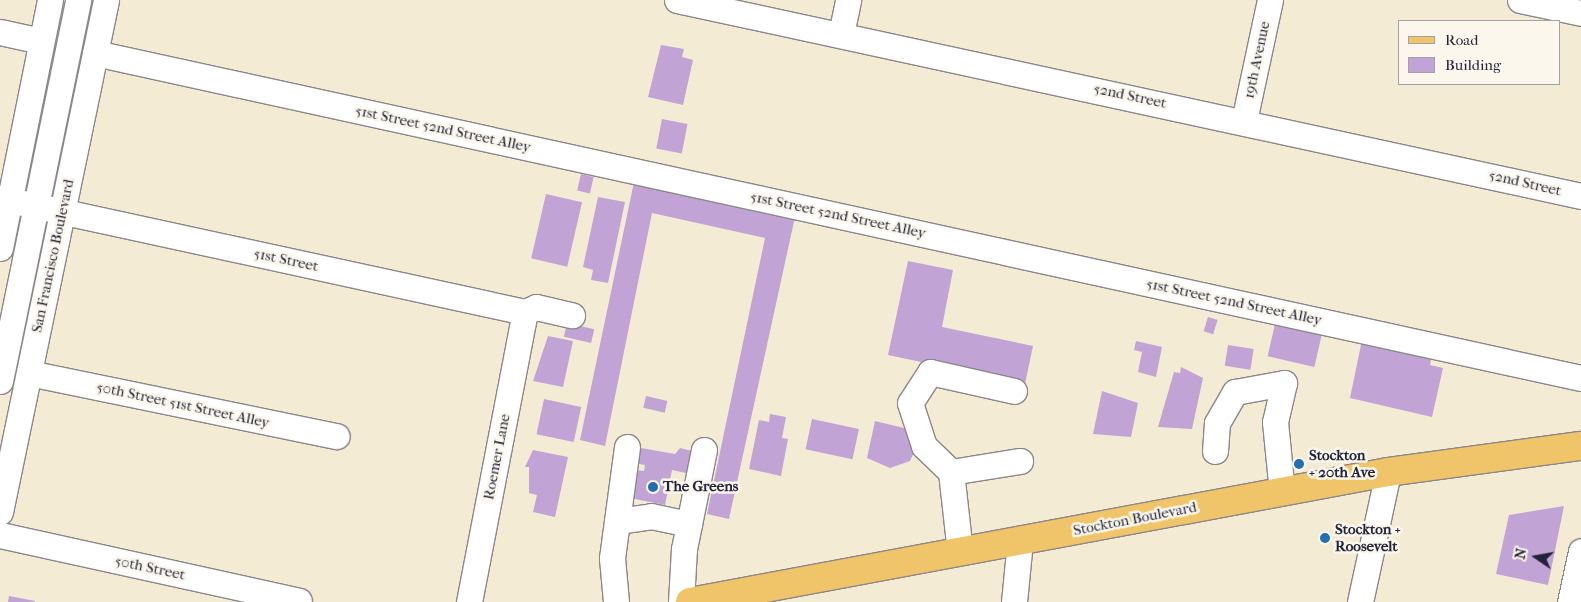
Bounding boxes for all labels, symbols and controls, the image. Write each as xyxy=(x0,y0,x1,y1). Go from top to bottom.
street label: 19th Avenue xyxy=(1240,20,1274,100)
legend xyxy=(1398,20,1561,85)
text: Road xyxy=(1445,31,1478,49)
text: Building xyxy=(1445,56,1501,74)
street label: 52nd Street xyxy=(1092,80,1168,112)
street label: 51st Street 52nd Street Alley xyxy=(354,102,532,156)
street label: 52nd Street xyxy=(1487,166,1563,200)
street label: San Francisco Boulevard xyxy=(28,178,78,334)
street label: 51st Street 52nd Street Alley xyxy=(749,188,927,242)
street label: 51st Street xyxy=(252,244,320,276)
street label: 51st Street 52nd Street Alley xyxy=(1145,275,1323,329)
street label: 50th Street 51st Street Alley xyxy=(95,378,271,432)
street label: Roemer Lane xyxy=(480,412,514,502)
place label: Stockton + 20th Ave xyxy=(1309,446,1375,481)
marker: Stockton + 20th Ave xyxy=(1293,458,1305,470)
place label: The Greens xyxy=(663,478,738,496)
marker: The Greens xyxy=(647,481,659,493)
street label: Stockton Boulevard xyxy=(1072,498,1198,540)
place label: Stockton + Roosevelt xyxy=(1335,520,1401,555)
marker: Stockton + Roosevelt xyxy=(1319,532,1331,544)
north arrow xyxy=(1511,532,1561,582)
text: N xyxy=(1511,547,1530,561)
street label: 50th Street xyxy=(113,552,187,584)

